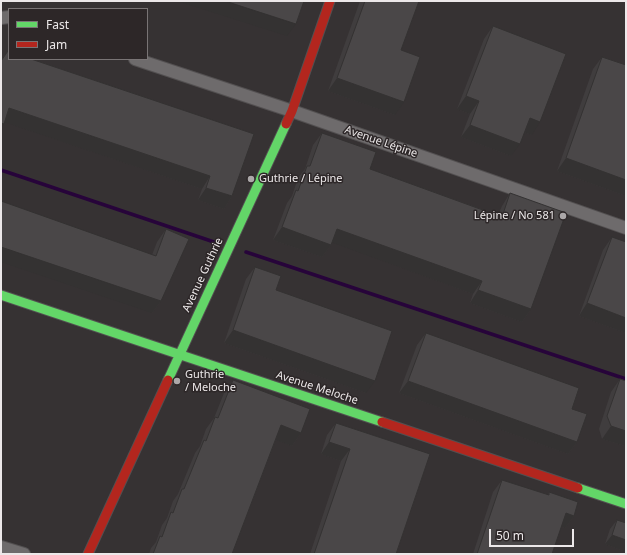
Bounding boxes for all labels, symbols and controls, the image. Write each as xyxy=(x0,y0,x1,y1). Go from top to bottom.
legend xyxy=(8,8,148,60)
text: Fast xyxy=(46,16,69,33)
text: Jam xyxy=(46,36,67,53)
street label: Avenue Lépine xyxy=(343,123,419,161)
place label: Guthrie / Lépine xyxy=(259,172,343,186)
marker: Guthrie / Lépine xyxy=(246,174,256,184)
place label: Lépine / No 581 xyxy=(474,209,555,223)
marker: Lépine / No 581 xyxy=(558,211,568,221)
street label: Avenue Guthrie xyxy=(180,236,226,314)
place label: Guthrie / Meloche xyxy=(185,368,236,394)
street label: Avenue Meloche xyxy=(274,369,360,407)
marker: Guthrie / Meloche xyxy=(172,376,182,386)
scale bar xyxy=(491,521,576,547)
text: 50 m xyxy=(496,527,524,544)

